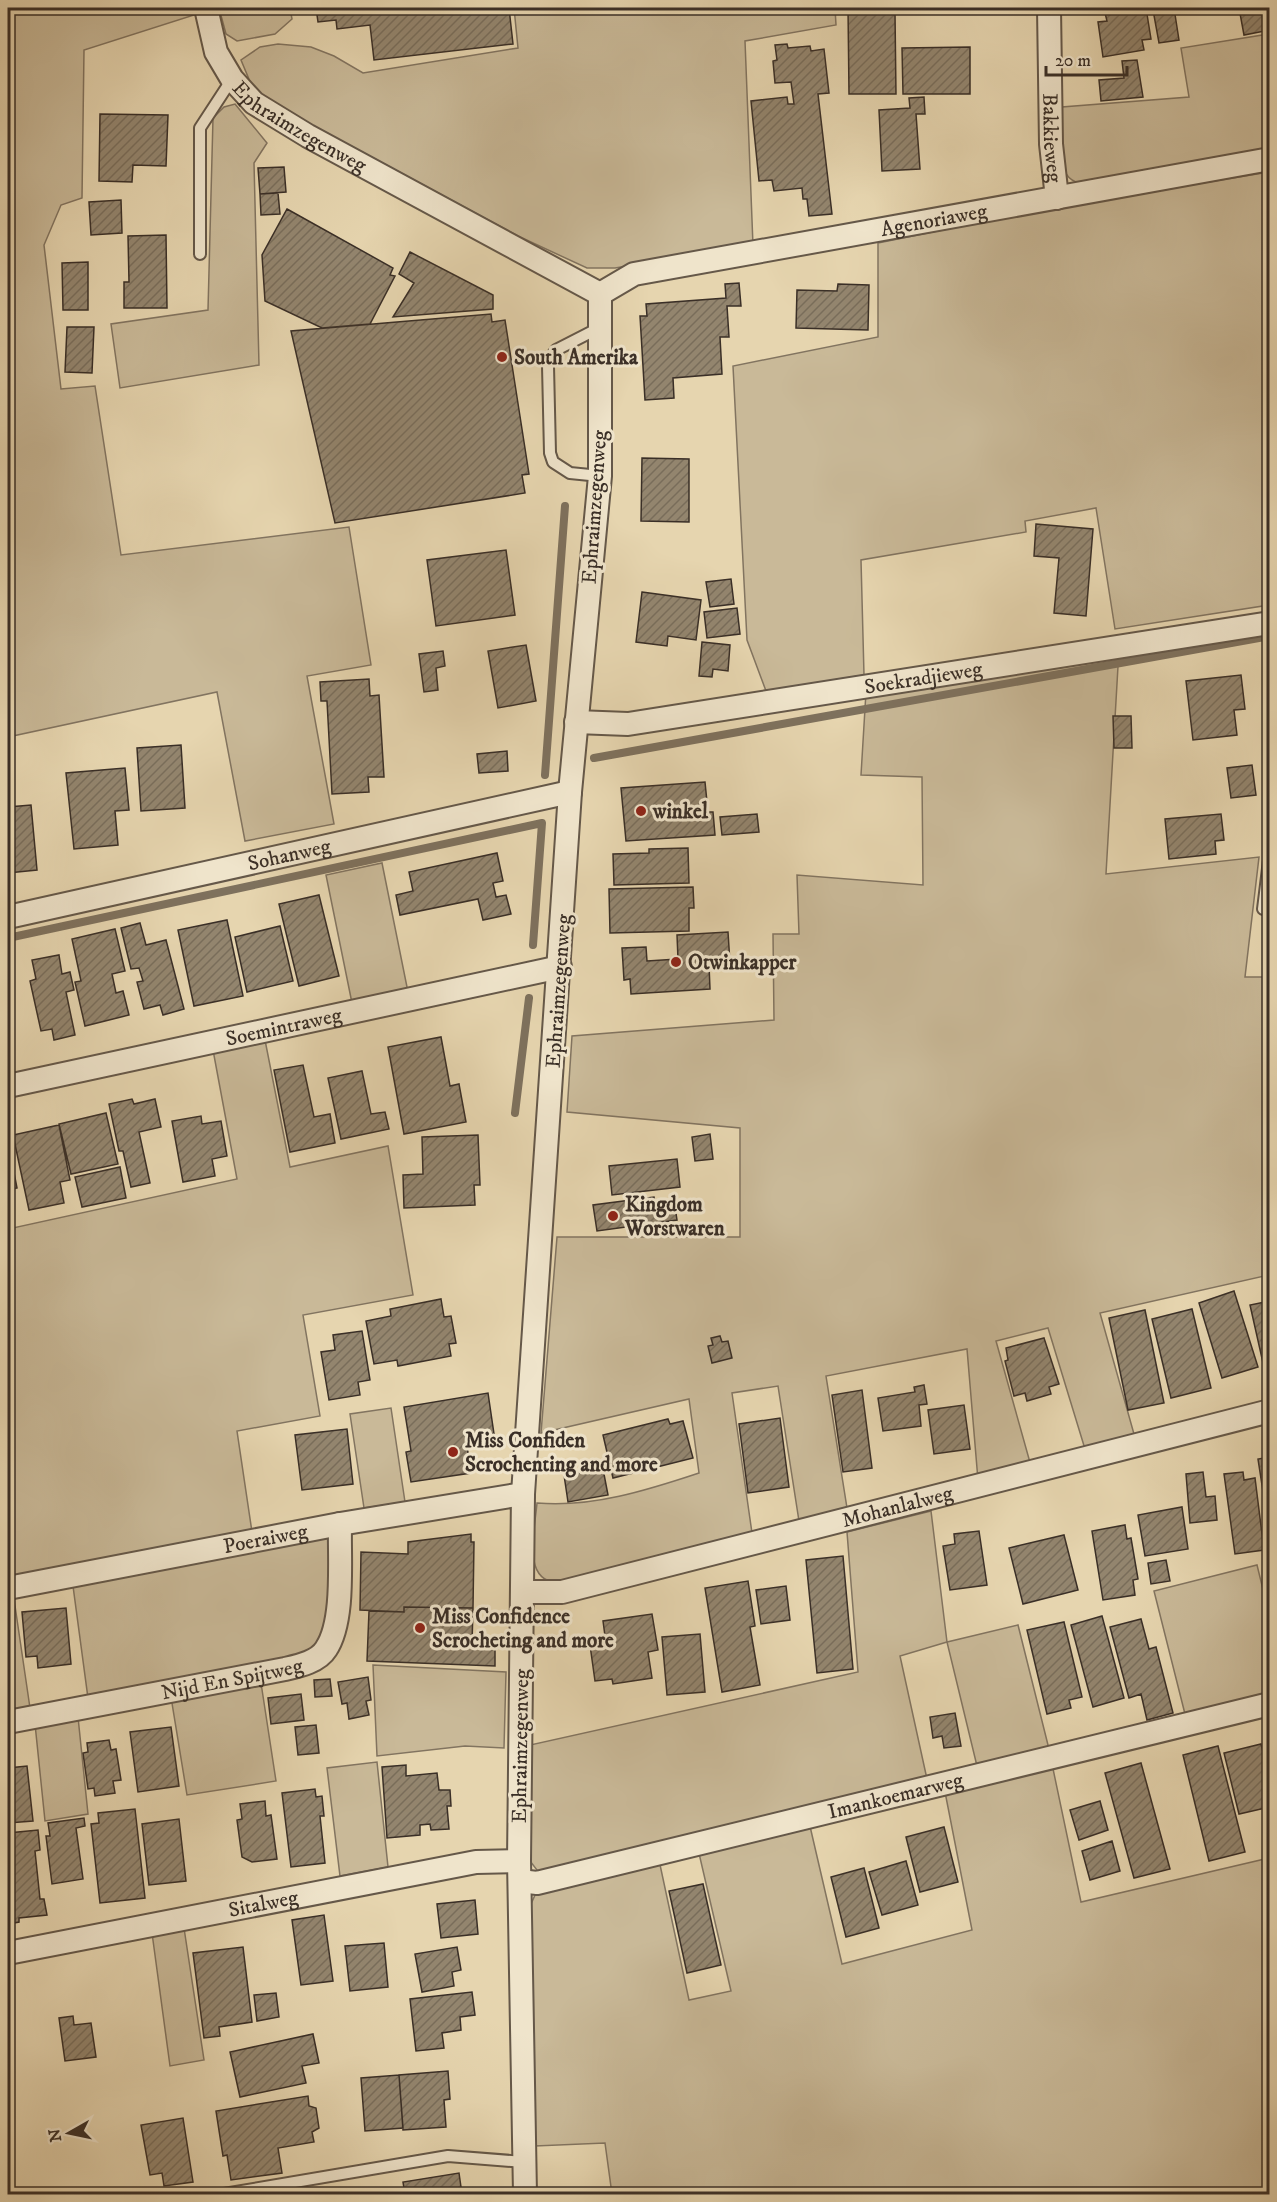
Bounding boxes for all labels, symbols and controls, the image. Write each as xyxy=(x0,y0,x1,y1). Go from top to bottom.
scale bar xyxy=(1046,39,1127,77)
text: 20 m xyxy=(1055,50,1091,72)
street label: Ephraimzegenweg xyxy=(226,76,371,180)
street label: Bakkieweg xyxy=(1036,93,1067,185)
street label: Agenoriaweg xyxy=(879,198,990,243)
place label: South Amerika xyxy=(514,345,639,371)
marker: South Amerika xyxy=(495,350,509,364)
street label: Ephraimzegenweg xyxy=(577,428,613,585)
street label: Soekradjieweg xyxy=(863,656,985,701)
place label: winkel xyxy=(652,799,709,825)
marker: winkel xyxy=(634,804,648,818)
street label: Sohanweg xyxy=(245,833,334,877)
street label: Ephraimzegenweg xyxy=(541,912,577,1069)
place label: Otwinkapper xyxy=(688,950,797,976)
marker: Otwinkapper xyxy=(669,955,683,969)
street label: Soemintraweg xyxy=(224,1002,345,1053)
place label: Kingdom Worstwaren xyxy=(624,1192,726,1242)
marker: Kingdom Worstwaren xyxy=(606,1209,620,1223)
place label: Miss Confiden Scrochenting and more xyxy=(465,1428,658,1478)
marker: Miss Confiden Scrochenting and more xyxy=(446,1445,460,1459)
street label: Mohanlalweg xyxy=(839,1480,956,1534)
street label: Poeraiweg xyxy=(221,1518,311,1560)
place label: Miss Confidence Scrocheting and more xyxy=(432,1604,614,1654)
marker: Miss Confidence Scrocheting and more xyxy=(413,1621,427,1635)
street label: Nijd En Spijtweg xyxy=(159,1653,307,1706)
street label: Ephraimzegenweg xyxy=(507,1668,535,1823)
street label: Imankoemarweg xyxy=(825,1767,967,1826)
street label: Sitalweg xyxy=(226,1885,301,1924)
north arrow xyxy=(39,2103,99,2163)
text: N xyxy=(44,2127,66,2143)

